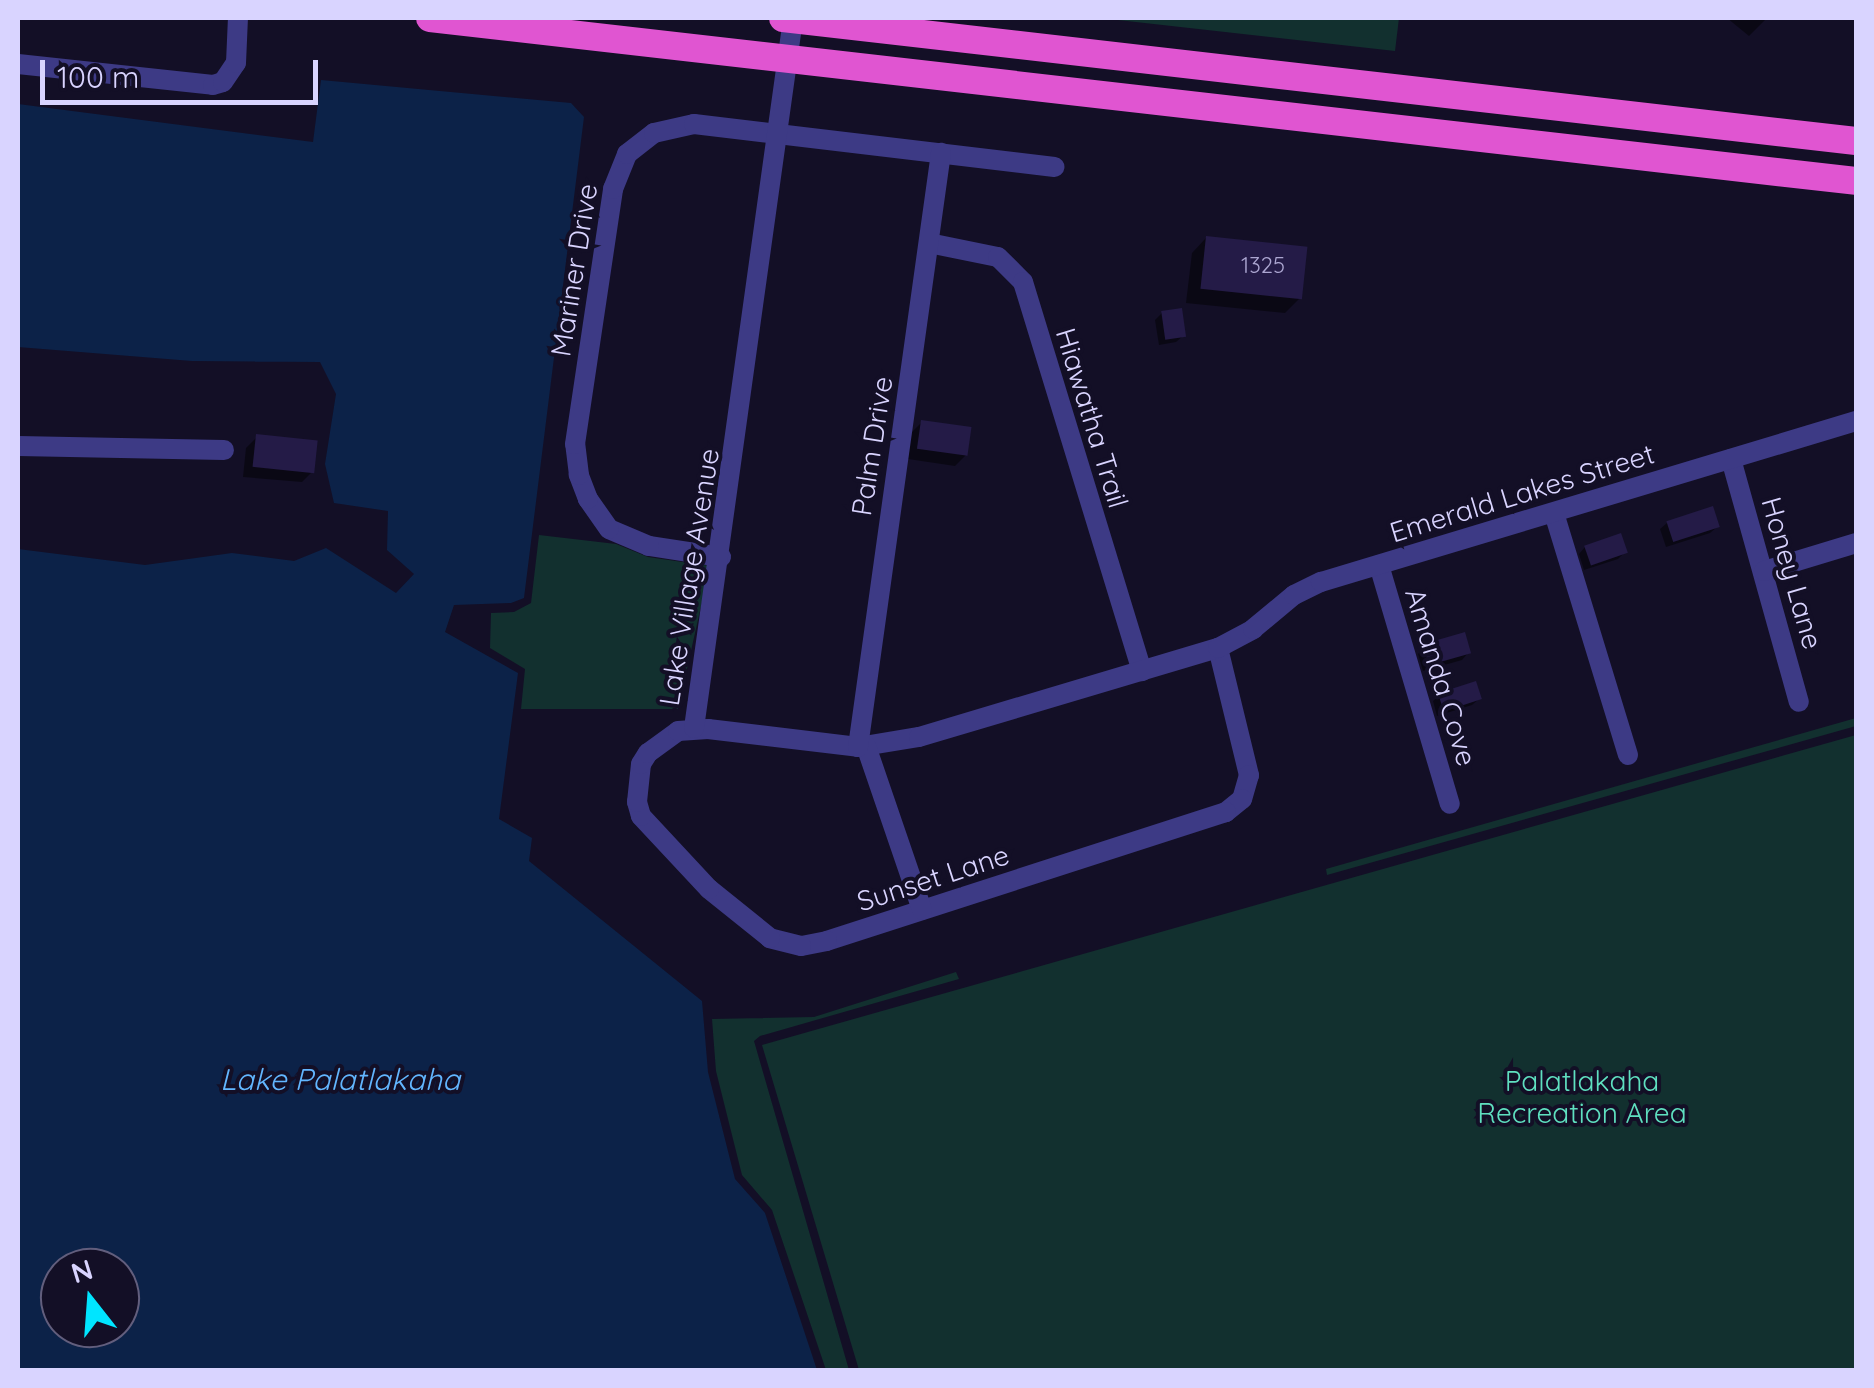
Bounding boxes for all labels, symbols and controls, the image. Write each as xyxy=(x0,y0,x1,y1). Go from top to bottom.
scale bar xyxy=(45,40,322,102)
text: 100 m xyxy=(57,58,139,96)
street label: Mariner Drive xyxy=(544,181,604,359)
house number: 1325 xyxy=(1241,253,1285,279)
street label: Hiawatha Trail xyxy=(1049,324,1135,512)
street label: Palm Drive xyxy=(844,374,900,518)
street label: Emerald Lakes Street xyxy=(1386,437,1658,549)
street label: Lake Village Avenue xyxy=(652,446,726,708)
street label: Honey Lane xyxy=(1754,493,1830,653)
street label: Amanda Cove xyxy=(1398,584,1484,770)
street label: Sunset Lane xyxy=(853,838,1013,918)
water label: Lake Palatlakaha xyxy=(220,1061,460,1097)
park label: Palatlakaha Recreation Area xyxy=(1477,1064,1687,1130)
north arrow xyxy=(40,1248,140,1348)
text: N xyxy=(67,1251,97,1290)

